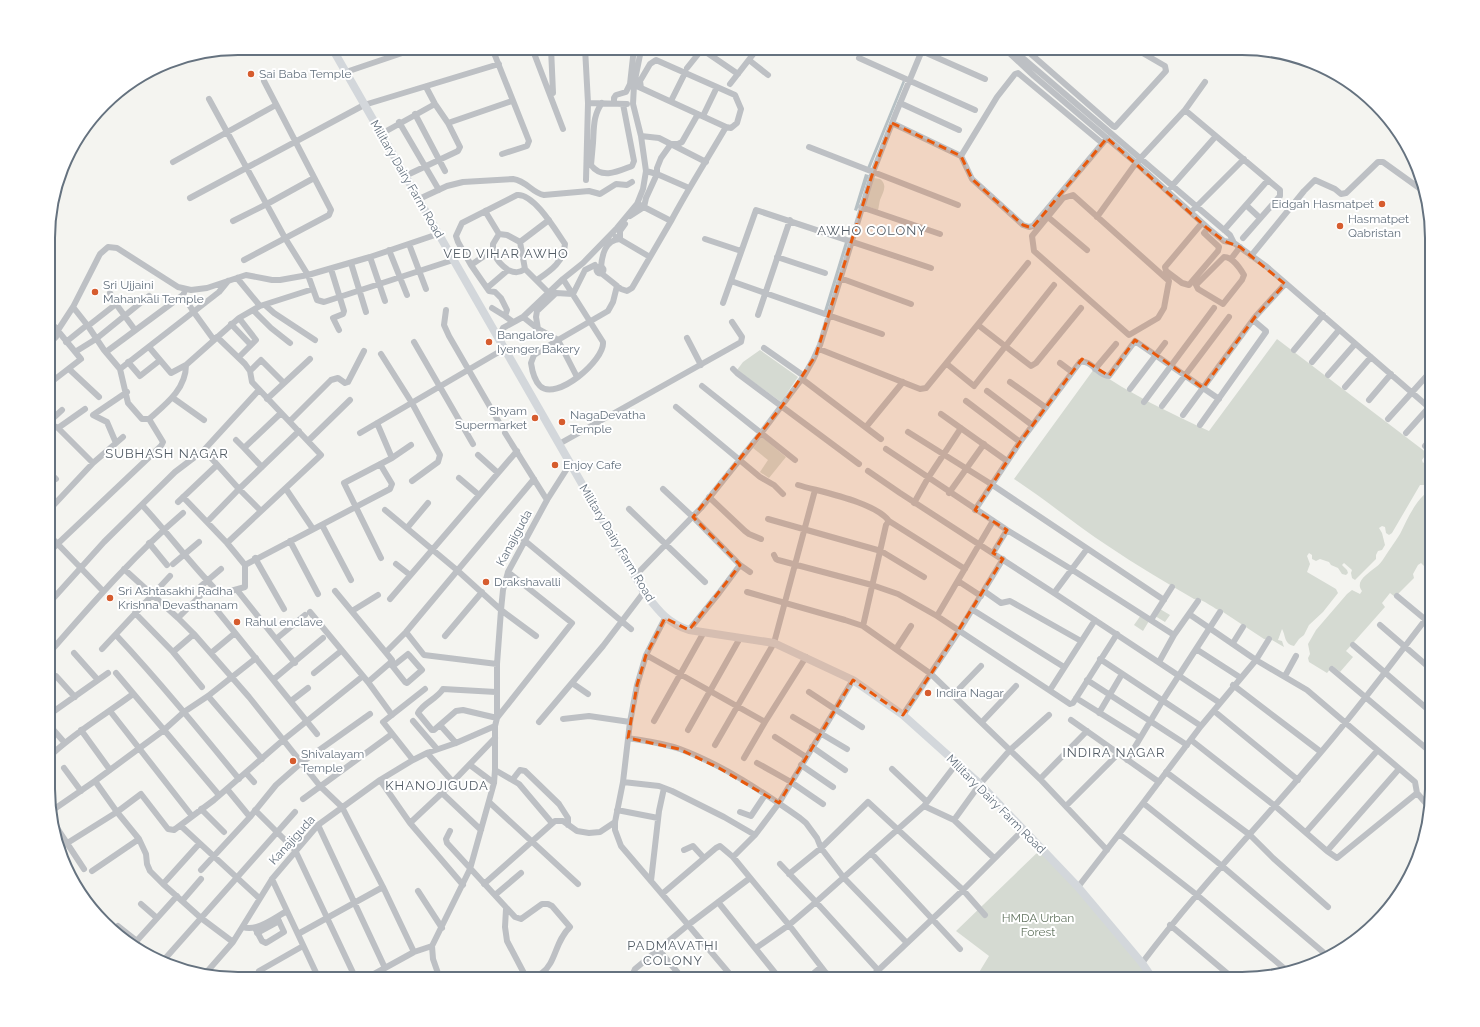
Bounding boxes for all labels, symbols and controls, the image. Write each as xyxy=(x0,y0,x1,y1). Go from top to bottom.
place label: Sai Baba Temple xyxy=(259,67,351,81)
marker: Sai Baba Temple xyxy=(246,69,256,79)
street label: Military Dairy Farm Road xyxy=(367,117,447,241)
place label: Eidgah Hasmatpet xyxy=(1272,197,1374,211)
marker: Eidgah Hasmatpet xyxy=(1377,199,1387,209)
place label: Hasmatpet Qabristan xyxy=(1348,212,1409,240)
marker: Hasmatpet Qabristan xyxy=(1335,221,1345,231)
district label: AWHO COLONY xyxy=(817,223,927,238)
district label: VED VIHAR AWHO xyxy=(443,246,569,261)
place label: Sri Ujjaini Mahankali Temple xyxy=(103,278,204,306)
marker: Sri Ujjaini Mahankali Temple xyxy=(90,287,100,297)
place label: Bangalore Iyenger Bakery xyxy=(497,328,581,356)
marker: Bangalore Iyenger Bakery xyxy=(484,337,494,347)
place label: Shyam Supermarket xyxy=(455,404,527,432)
place label: NagaDevatha Temple xyxy=(570,408,645,436)
marker: Shyam Supermarket xyxy=(530,413,540,423)
marker: NagaDevatha Temple xyxy=(557,417,567,427)
district label: SUBHASH NAGAR xyxy=(105,446,229,461)
place label: Enjoy Cafe xyxy=(563,458,622,472)
marker: Enjoy Cafe xyxy=(550,460,560,470)
street label: Military Dairy Farm Road xyxy=(576,482,658,604)
street label: Kanajiguda xyxy=(493,507,535,569)
place label: Drakshavalli xyxy=(494,575,561,589)
marker: Drakshavalli xyxy=(481,577,491,587)
place label: Sri Ashtasakhi Radha Krishna Devasthanam xyxy=(118,584,238,612)
marker: Sri Ashtasakhi Radha Krishna Devasthanam xyxy=(105,593,115,603)
place label: Rahul enclave xyxy=(245,615,323,629)
marker: Rahul enclave xyxy=(232,617,242,627)
place label: Indira Nagar xyxy=(936,686,1005,700)
marker: Indira Nagar xyxy=(923,688,933,698)
district label: INDIRA NAGAR xyxy=(1063,745,1166,760)
place label: Shivalayam Temple xyxy=(301,747,364,775)
street label: Military Dairy Farm Road xyxy=(944,752,1048,856)
marker: Shivalayam Temple xyxy=(288,756,298,766)
district label: KHANOJIGUDA xyxy=(385,778,489,793)
street label: Kanajiguda xyxy=(266,812,318,868)
park label: HMDA Urban Forest xyxy=(1002,911,1074,939)
district label: PADMAVATHI COLONY xyxy=(627,938,719,968)

